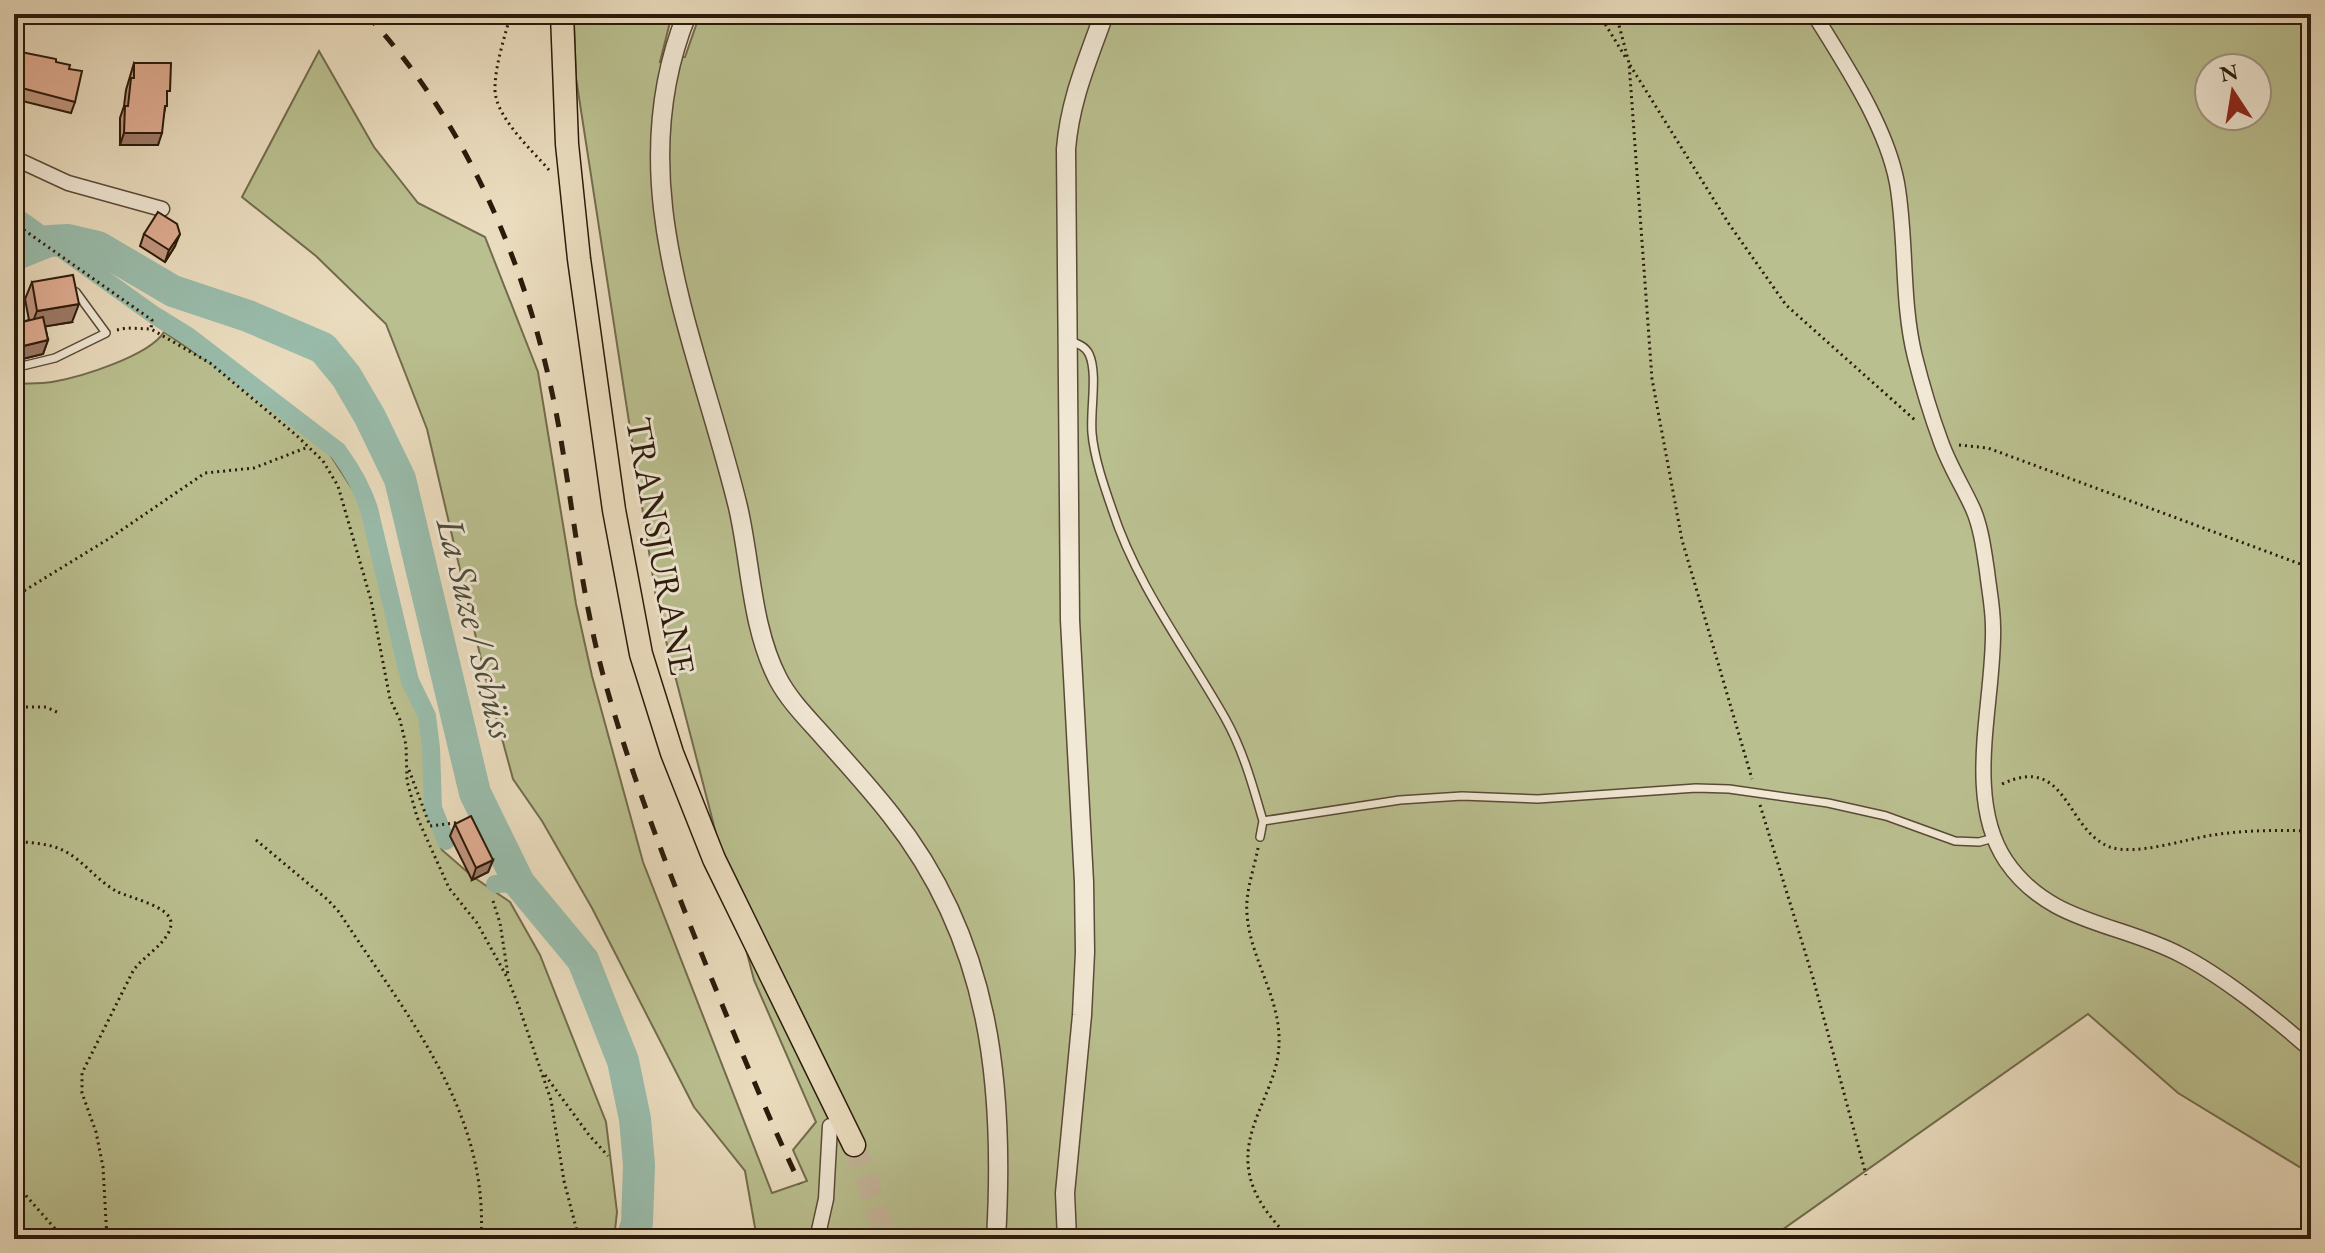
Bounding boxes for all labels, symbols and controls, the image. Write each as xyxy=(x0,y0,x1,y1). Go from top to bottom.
north arrow xyxy=(2193,52,2273,132)
text: N xyxy=(2217,57,2241,89)
street label: TRANSJURANE xyxy=(615,413,707,679)
water label: La Suze / Schüss xyxy=(426,511,528,744)

